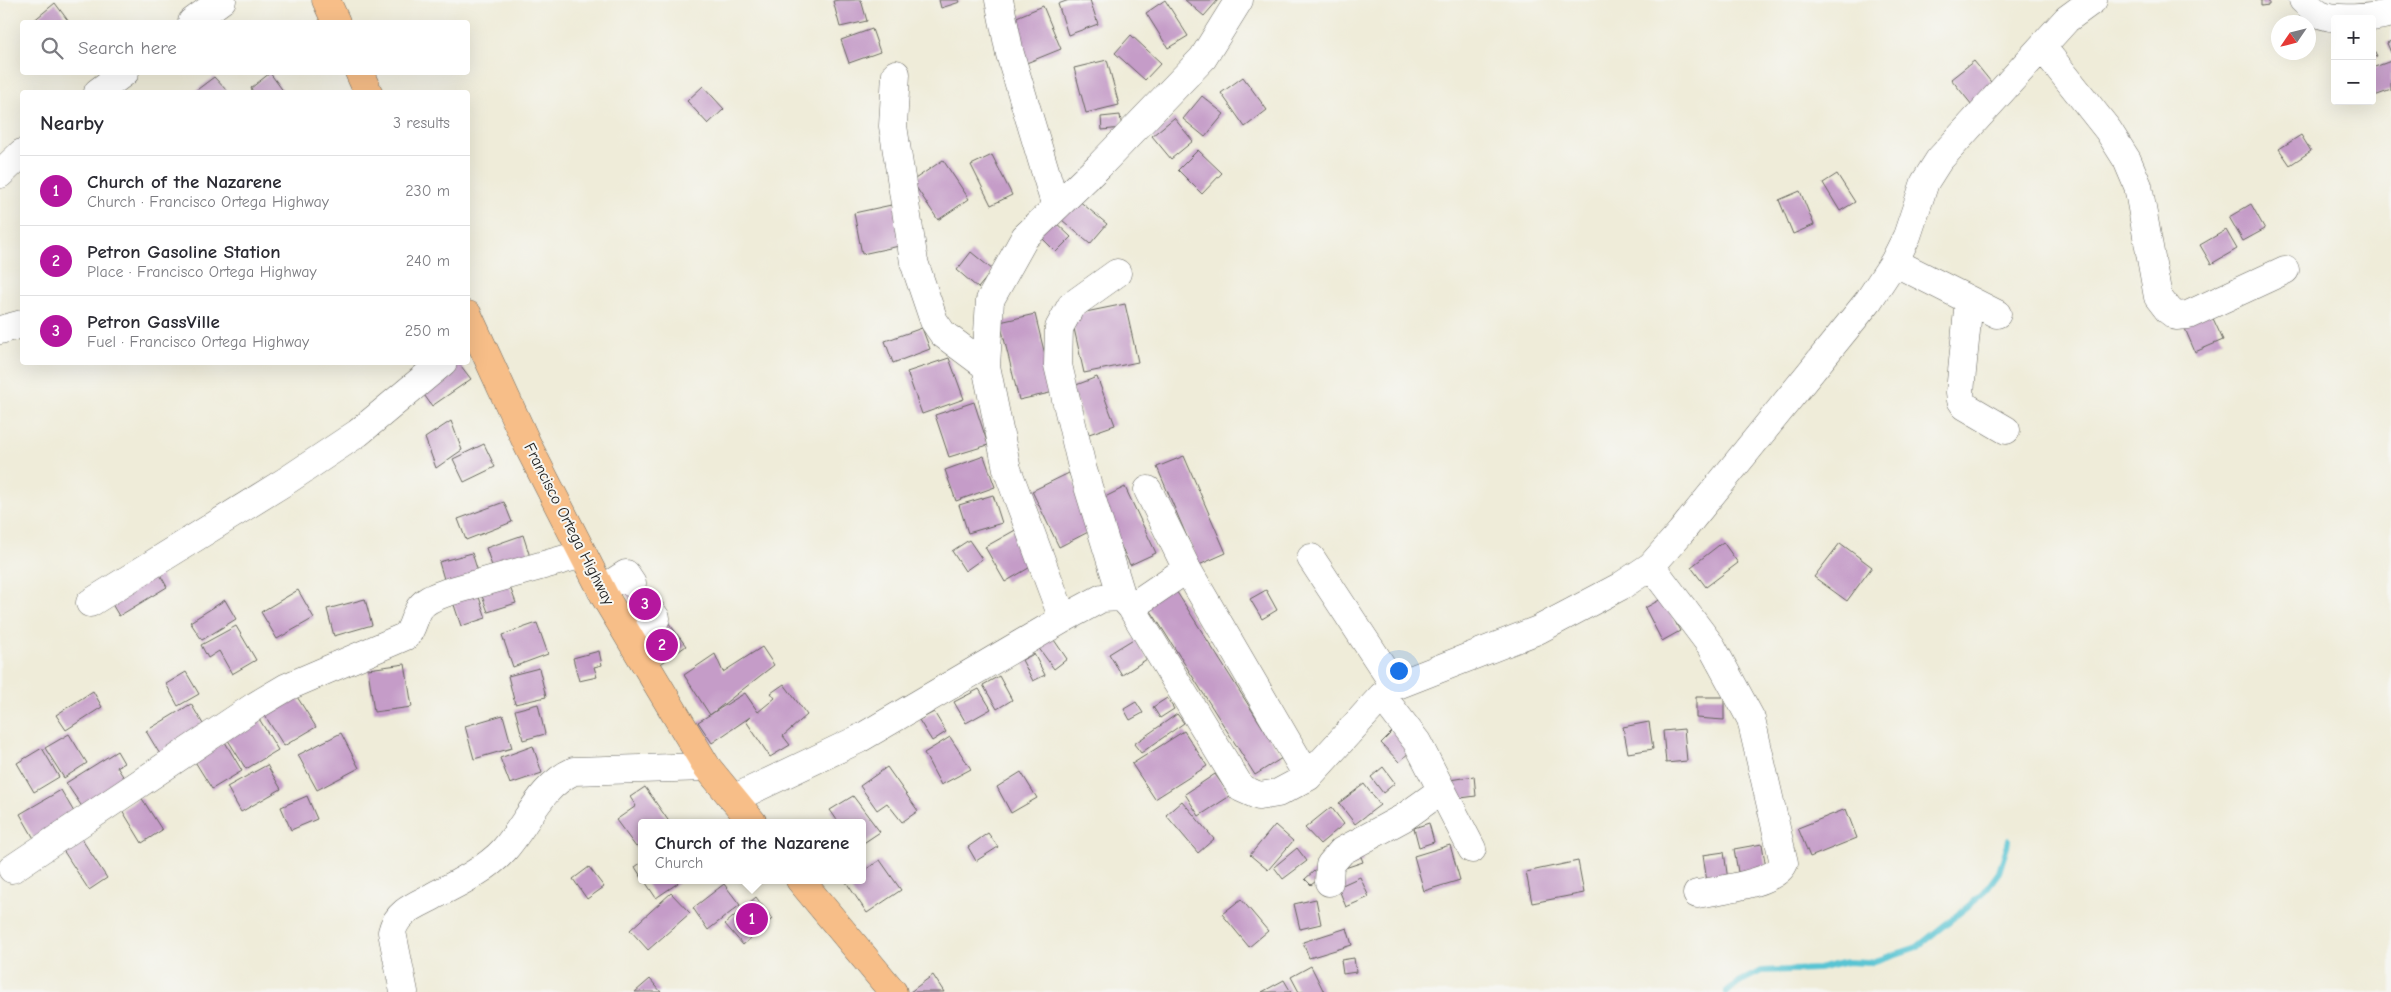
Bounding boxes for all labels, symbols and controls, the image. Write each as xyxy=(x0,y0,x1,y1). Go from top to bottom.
north arrow xyxy=(2271,15,2316,60)
map controls xyxy=(2331,15,2376,105)
button: + xyxy=(2331,15,2376,60)
search box xyxy=(20,20,470,75)
icon: search xyxy=(38,34,66,62)
text: Search here xyxy=(78,37,177,59)
button: − xyxy=(2331,60,2376,105)
text: Nearby xyxy=(40,111,104,135)
text: 3 results xyxy=(393,114,450,132)
text: Church of the Nazarene xyxy=(87,171,282,193)
text: 1 xyxy=(53,182,59,200)
text: 230 m xyxy=(405,182,450,200)
text: Church · Francisco Ortega Highway xyxy=(87,193,329,211)
text: Petron Gasoline Station xyxy=(87,241,281,263)
text: 2 xyxy=(52,252,60,270)
text: 240 m xyxy=(406,252,450,270)
text: Place · Francisco Ortega Highway xyxy=(87,263,317,281)
text: Petron GassVille xyxy=(87,311,220,333)
text: 3 xyxy=(52,322,60,340)
text: 250 m xyxy=(405,322,450,340)
text: Fuel · Francisco Ortega Highway xyxy=(87,333,309,351)
street label: Francisco Ortega Highway xyxy=(520,440,618,609)
pin: 3 xyxy=(629,585,661,623)
pin: 2 xyxy=(646,626,678,664)
your location xyxy=(1386,658,1412,684)
popup xyxy=(638,819,866,884)
text: Church of the Nazarene xyxy=(655,832,849,854)
text: Church xyxy=(655,854,703,872)
pin: 1 xyxy=(736,900,768,938)

